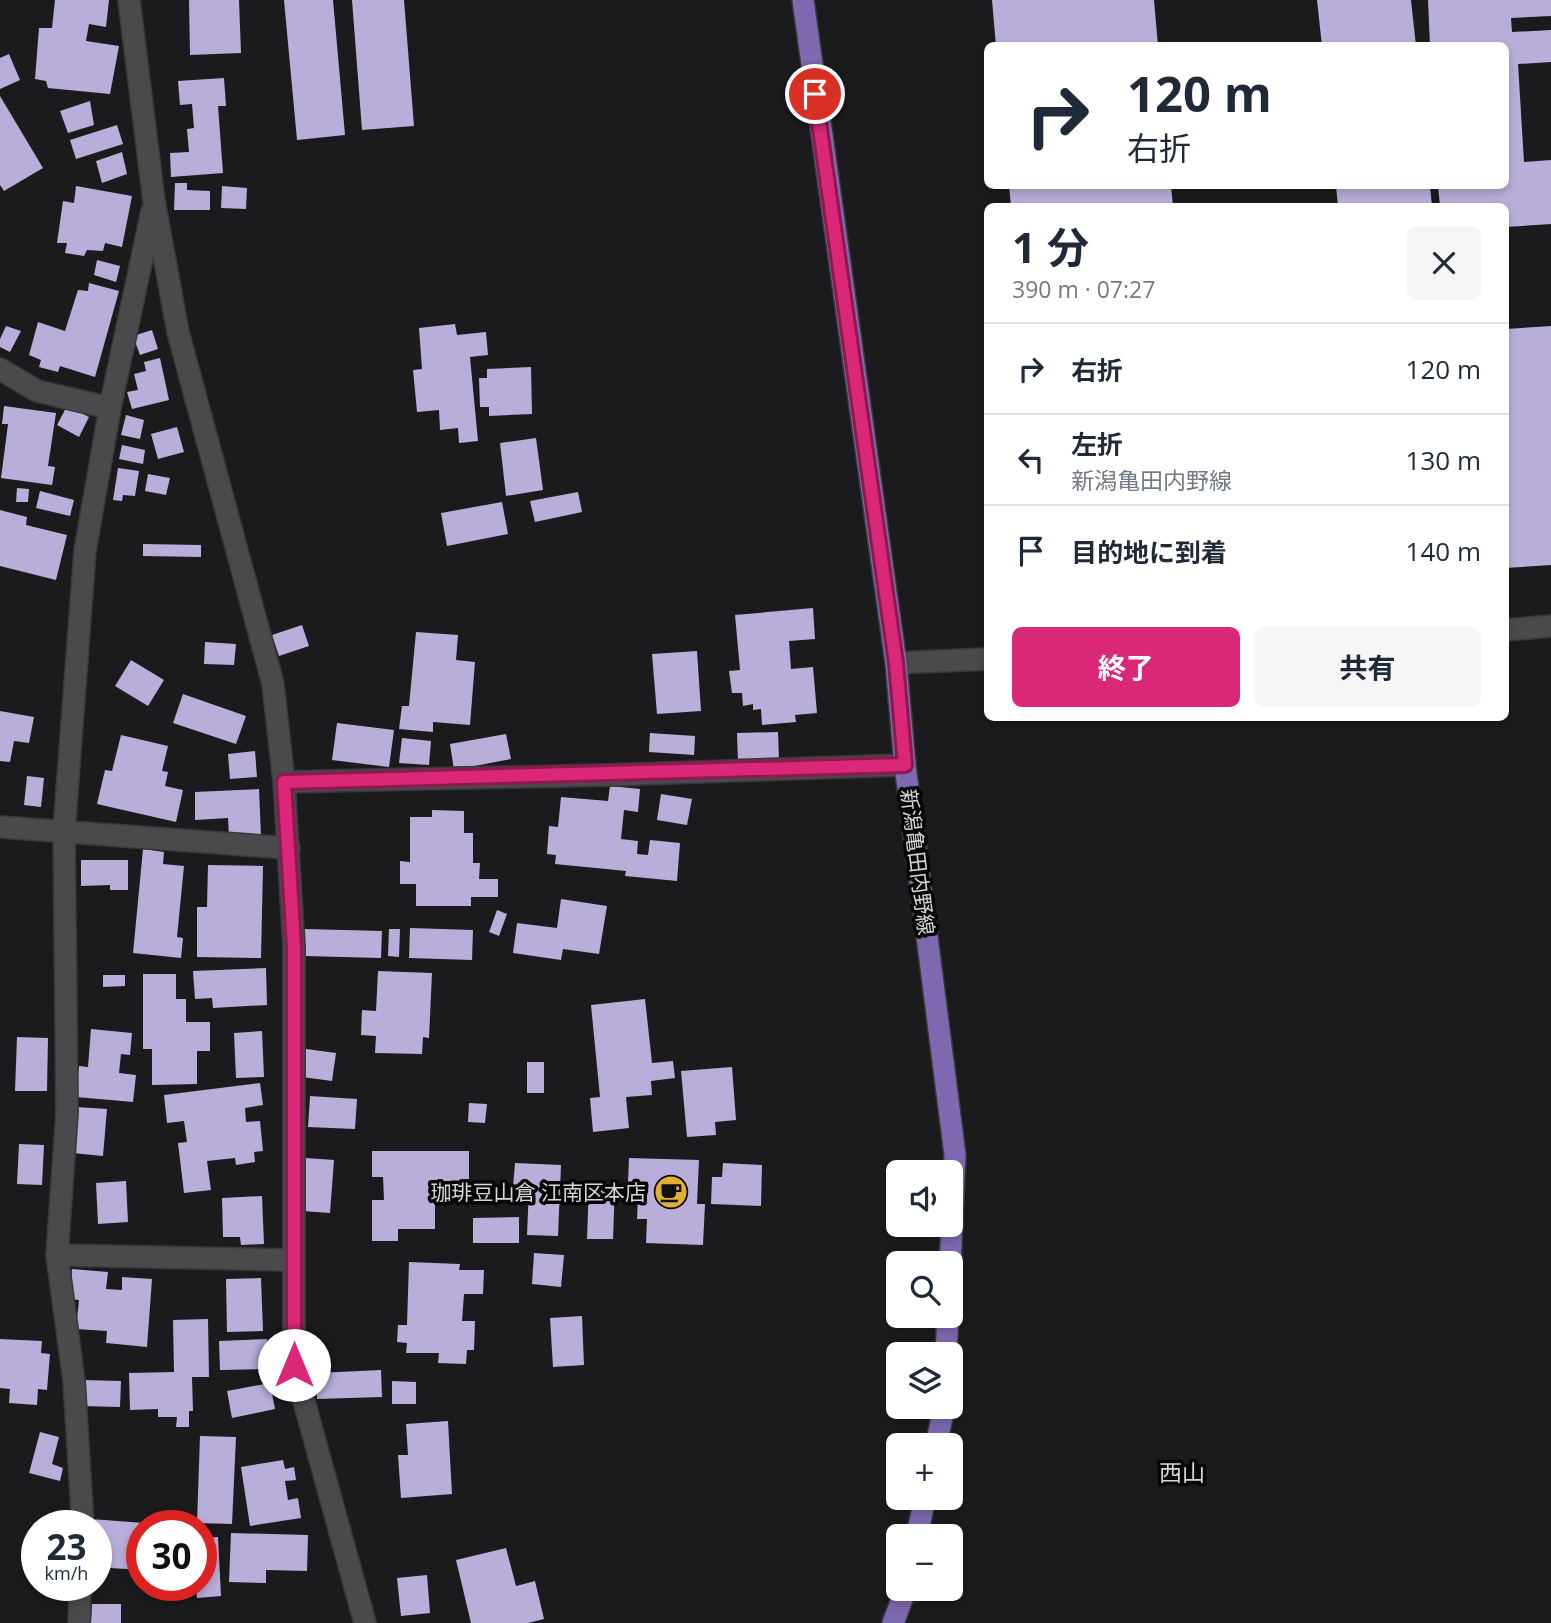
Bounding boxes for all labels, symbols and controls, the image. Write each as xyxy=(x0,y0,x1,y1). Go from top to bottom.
text: 120 m xyxy=(1127,60,1272,126)
pin xyxy=(785,64,845,124)
icon: right xyxy=(1012,70,1103,161)
icon: arrive xyxy=(796,75,834,113)
text: 右折 xyxy=(1127,126,1191,169)
text: 1 分 xyxy=(1012,218,1089,275)
button: close xyxy=(1407,226,1481,300)
text: 390 m · 07:27 xyxy=(1012,273,1155,305)
icon: right xyxy=(1012,350,1050,388)
text: 120 m xyxy=(1406,351,1481,387)
text: 右折 xyxy=(1071,352,1123,388)
text: 左折 xyxy=(1071,426,1123,462)
icon: left xyxy=(1012,441,1050,479)
text: 130 m xyxy=(1406,442,1481,478)
text: 新潟亀田内野線 xyxy=(1071,464,1232,496)
icon: arrive xyxy=(1012,532,1050,570)
text: 140 m xyxy=(1406,533,1481,569)
text: 目的地に到着 xyxy=(1071,534,1227,570)
button: 終了 xyxy=(1012,627,1240,707)
button: 共有 xyxy=(1254,627,1481,707)
street label: 新潟亀田内野線 xyxy=(895,787,941,937)
map controls xyxy=(886,1160,963,1601)
button: sound xyxy=(886,1160,963,1237)
cafe icon: 珈琲豆山倉 江南区本店 xyxy=(652,1173,690,1211)
place label: 珈琲豆山倉 江南区本店 xyxy=(431,1178,646,1206)
button: search xyxy=(886,1251,963,1328)
position arrow xyxy=(257,1328,331,1402)
button: layers xyxy=(886,1342,963,1419)
button: + xyxy=(886,1433,963,1510)
district label: 西山 xyxy=(1159,1456,1205,1488)
speed limit sign: 30 xyxy=(126,1510,217,1601)
text: 23 xyxy=(46,1523,87,1570)
button: − xyxy=(886,1524,963,1601)
text: km/h xyxy=(45,1561,88,1585)

